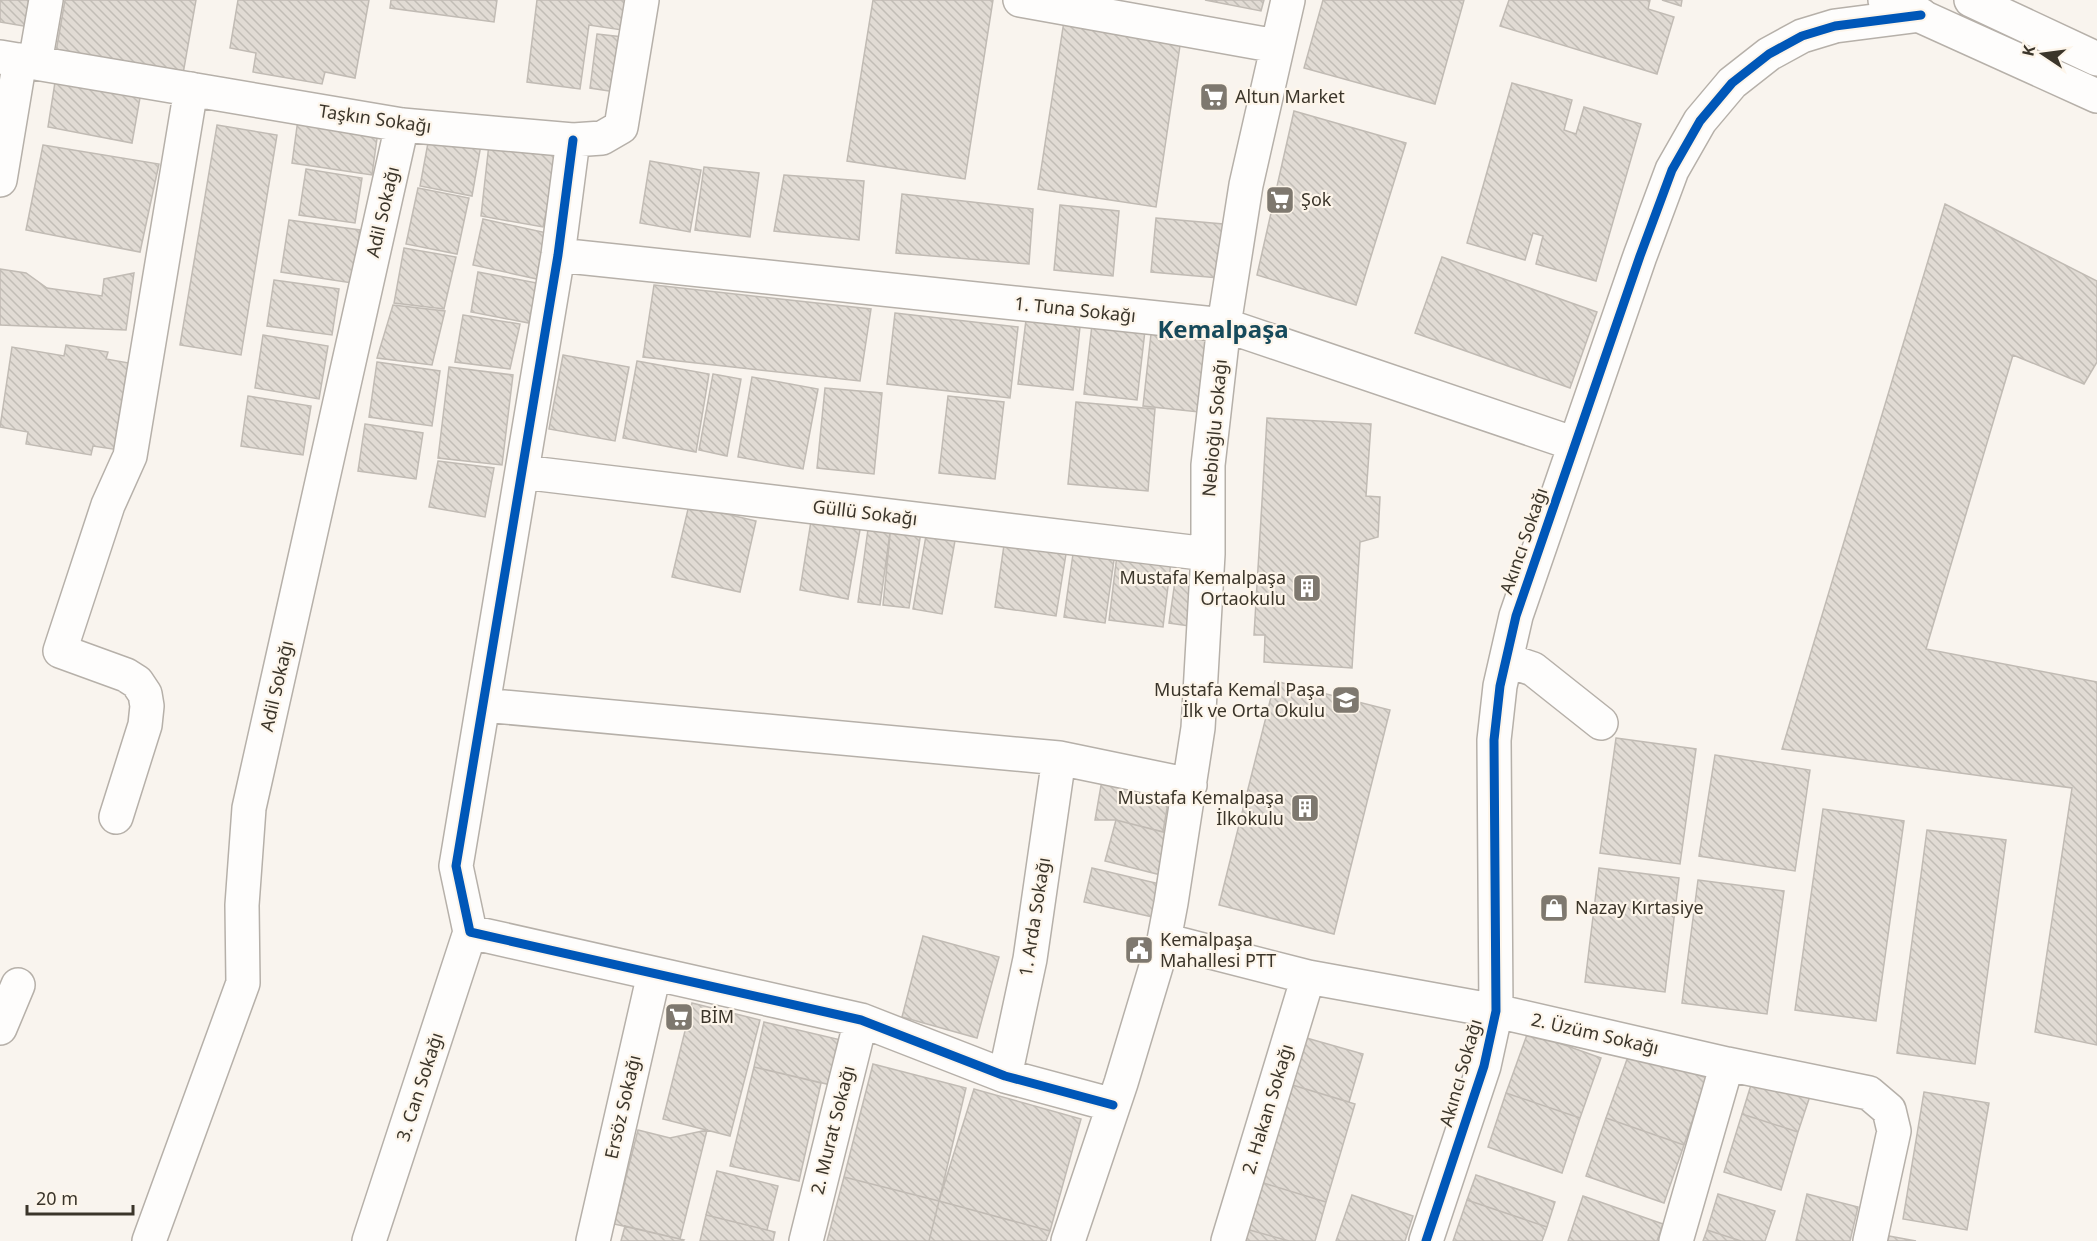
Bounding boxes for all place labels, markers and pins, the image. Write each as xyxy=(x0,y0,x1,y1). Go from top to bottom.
supermarket icon: Altun Market xyxy=(1198,81,1230,113)
place label: Altun Market xyxy=(1235,84,1345,108)
supermarket icon: Şok xyxy=(1264,184,1296,216)
place label: Şok xyxy=(1301,187,1332,211)
place label: Mustafa Kemalpaşa Ortaokulu xyxy=(1120,565,1286,610)
building icon: Mustafa Kemalpaşa Ortaokulu xyxy=(1291,572,1323,604)
place label: Mustafa Kemal Paşa İlk ve Orta Okulu xyxy=(1154,677,1325,722)
school or university icon: Mustafa Kemal Paşa İlk ve Orta Okulu xyxy=(1330,684,1362,716)
place label: Mustafa Kemalpaşa İlkokulu xyxy=(1118,785,1284,830)
building icon: Mustafa Kemalpaşa İlkokulu xyxy=(1289,792,1321,824)
shop icon: Nazay Kırtasiye xyxy=(1538,892,1570,924)
place label: Nazay Kırtasiye xyxy=(1575,895,1704,919)
place label: Kemalpaşa Mahallesi PTT xyxy=(1160,927,1276,972)
public building icon: Kemalpaşa Mahallesi PTT xyxy=(1123,934,1155,966)
supermarket icon: BİM xyxy=(663,1001,695,1033)
place label: BİM xyxy=(700,1004,734,1028)

